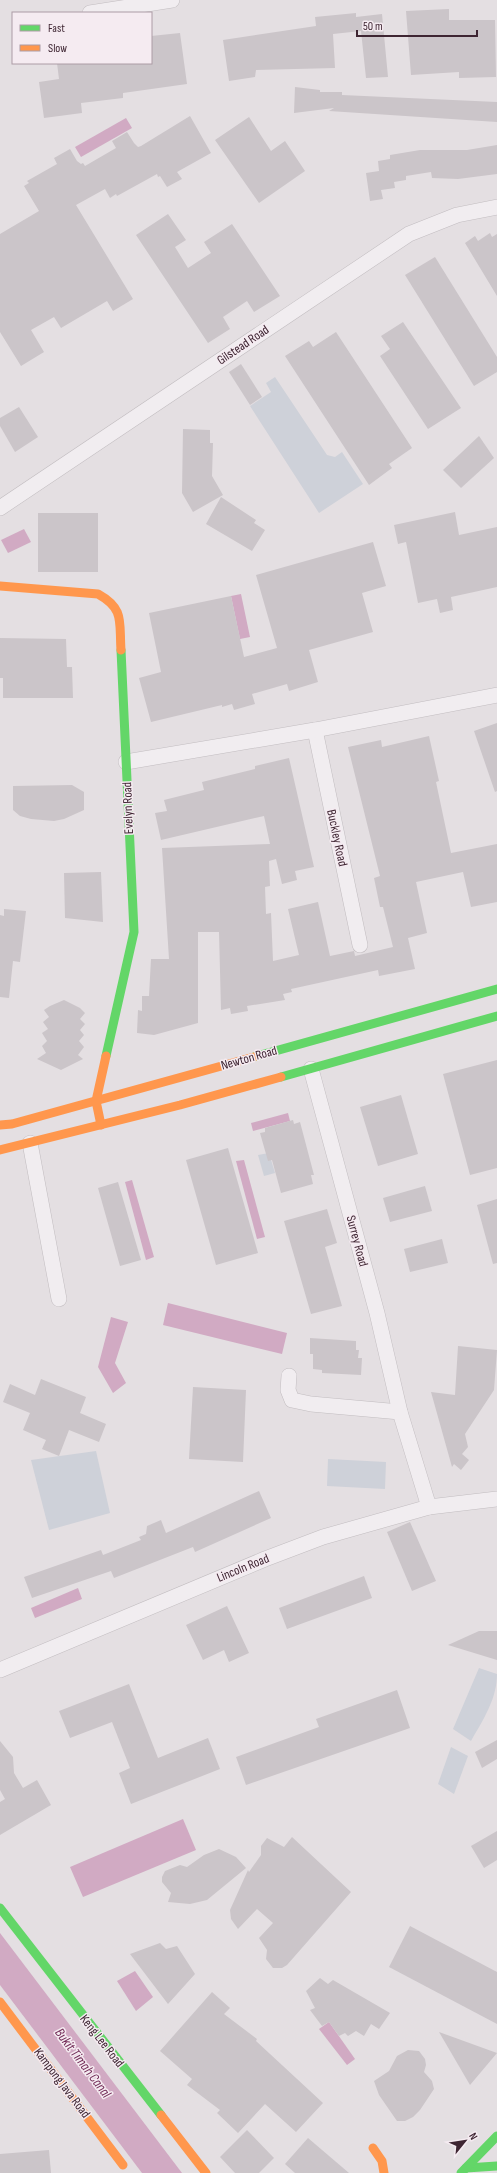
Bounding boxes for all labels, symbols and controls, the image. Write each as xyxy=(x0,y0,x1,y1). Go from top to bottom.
legend xyxy=(12,12,152,64)
scale bar xyxy=(357,12,477,38)
text: 50 m xyxy=(363,19,383,34)
text: Fast xyxy=(48,21,65,36)
text: Slow xyxy=(48,41,67,56)
street label: Gilstead Road xyxy=(214,322,272,368)
street label: Evelyn Road xyxy=(119,782,137,834)
street label: Buckley Road xyxy=(323,808,351,868)
street label: Newton Road xyxy=(219,1042,279,1074)
street label: Surrey Road xyxy=(343,1214,371,1268)
street label: Lincoln Road xyxy=(214,1550,272,1586)
street label: Keng Lee Road xyxy=(76,2011,128,2071)
water label: Bukit Timah Canal xyxy=(51,2025,115,2102)
street label: Kampong Java Road xyxy=(30,2045,94,2121)
north arrow xyxy=(445,2121,485,2161)
text: N xyxy=(466,2130,480,2142)

